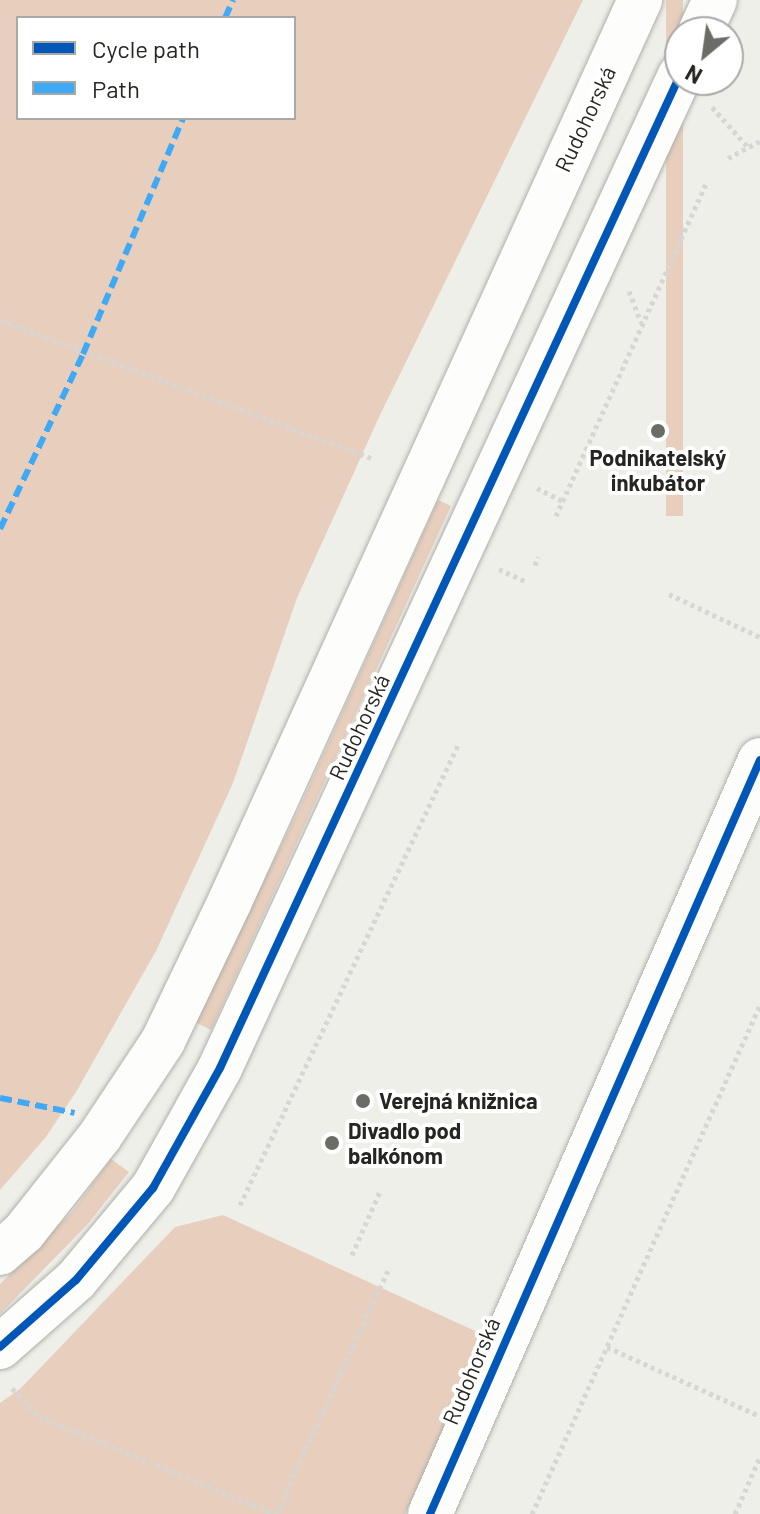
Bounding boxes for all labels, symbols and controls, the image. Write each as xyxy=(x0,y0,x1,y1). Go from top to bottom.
legend xyxy=(16,16,296,120)
north arrow xyxy=(664,16,744,96)
text: Cycle path xyxy=(92,34,200,63)
text: N xyxy=(681,60,706,90)
street label: Rudohorská xyxy=(549,62,621,176)
text: Path xyxy=(92,74,140,103)
marker: Podnikatelský inkubátor xyxy=(649,422,667,440)
place label: Podnikatelský inkubátor xyxy=(590,444,726,496)
street label: Rudohorská xyxy=(323,670,395,784)
place label: Verejná knižnica xyxy=(379,1088,538,1114)
marker: Verejná knižnica xyxy=(354,1092,372,1110)
place label: Divadlo pod balkónom xyxy=(348,1117,461,1168)
marker: Divadlo pod balkónom xyxy=(323,1134,341,1152)
street label: Rudohorská xyxy=(437,1314,505,1428)

